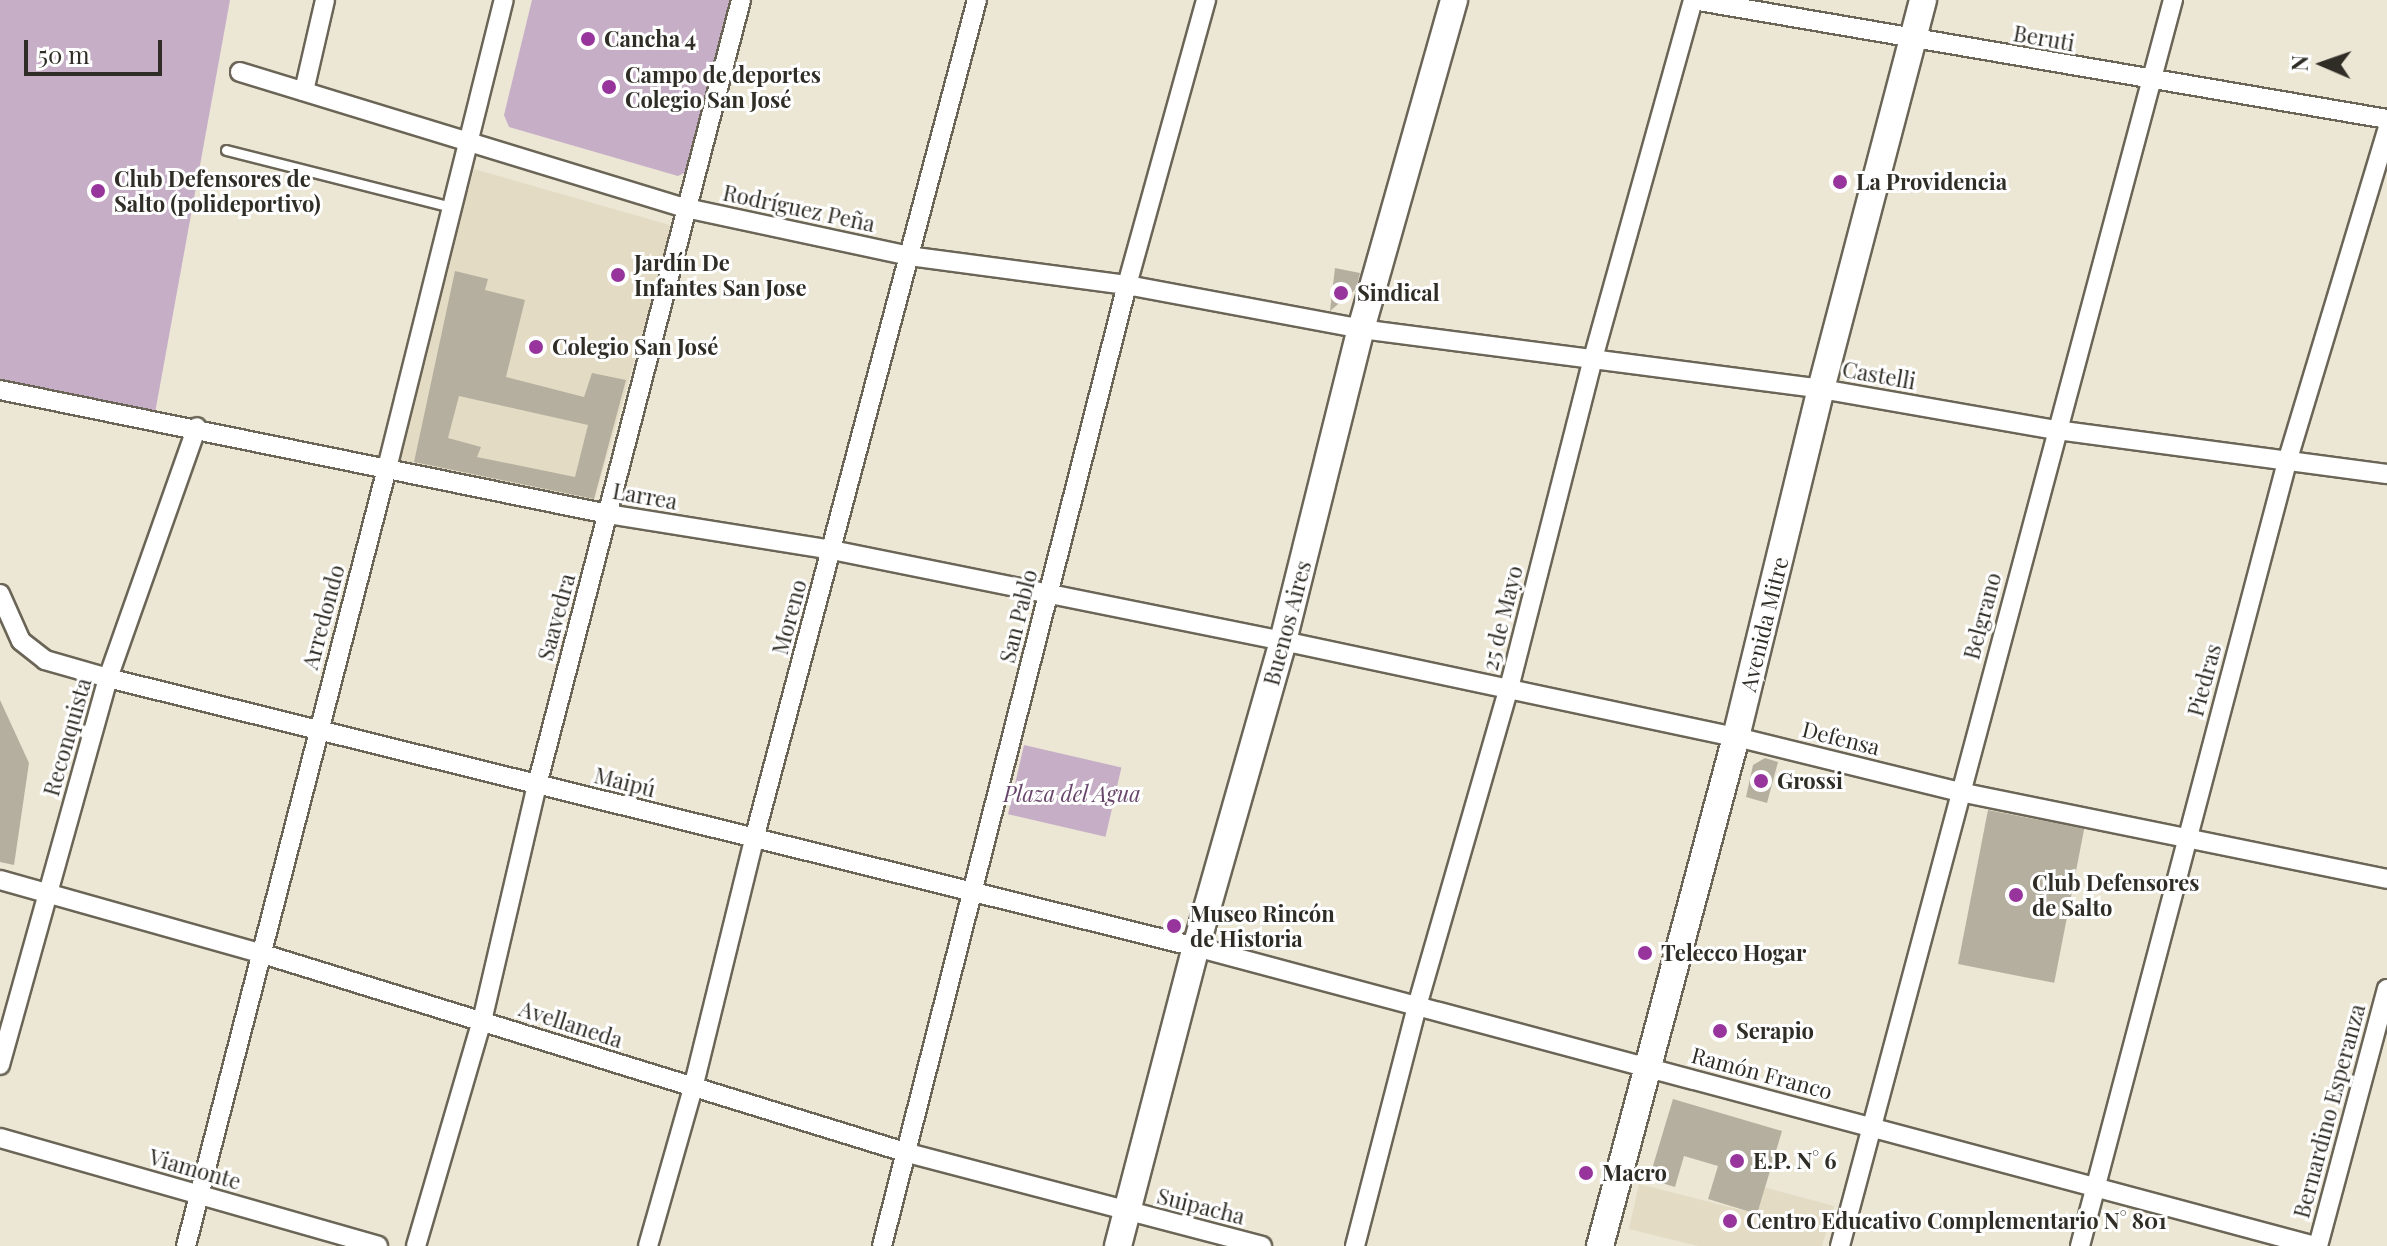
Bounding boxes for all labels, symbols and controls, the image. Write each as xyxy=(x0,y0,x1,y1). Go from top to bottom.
street label: Beruti xyxy=(2011,20,2077,56)
scale bar xyxy=(28,24,166,74)
north arrow xyxy=(2283,24,2363,104)
place label: Cancha 4 xyxy=(604,26,697,52)
marker: Cancha 4 xyxy=(579,30,597,48)
text: 50 m xyxy=(38,38,90,70)
text: N xyxy=(2284,55,2314,72)
place label: Campo de deportes Colegio San José xyxy=(625,61,821,112)
marker: Campo de deportes Colegio San José xyxy=(600,78,618,96)
place label: Club Defensores de Salto (polideportivo) xyxy=(114,165,321,216)
place label: La Providencia xyxy=(1856,169,2007,195)
marker: La Providencia xyxy=(1831,173,1849,191)
street label: Rodríguez Peña xyxy=(721,179,877,237)
marker: Club Defensores de Salto (polideportivo) xyxy=(89,182,107,200)
place label: Jardín De Infantes San Jose xyxy=(634,249,807,300)
marker: Jardín De Infantes San Jose xyxy=(609,266,627,284)
place label: Sindical xyxy=(1357,280,1440,306)
marker: Sindical xyxy=(1332,284,1350,302)
place label: Colegio San José xyxy=(552,334,718,360)
marker: Colegio San José xyxy=(527,338,545,356)
street label: Castelli xyxy=(1840,356,1918,394)
street label: Larrea xyxy=(611,477,679,515)
street label: Avenida Mitre xyxy=(1734,554,1794,694)
street label: Buenos Aires xyxy=(1258,557,1316,689)
street label: Arredondo xyxy=(296,562,350,672)
street label: 25 de Mayo xyxy=(1476,563,1528,673)
street label: San Pablo xyxy=(994,567,1042,665)
street label: Belgrano xyxy=(1958,570,2006,662)
street label: Saavedra xyxy=(532,571,580,663)
street label: Moreno xyxy=(766,577,812,657)
street label: Piedras xyxy=(2182,641,2226,719)
street label: Reconquista xyxy=(38,675,96,799)
street label: Defensa xyxy=(1799,716,1883,760)
street label: Maipú xyxy=(592,762,658,802)
place label: Grossi xyxy=(1777,768,1843,794)
marker: Grossi xyxy=(1752,772,1770,790)
park label: Plaza del Agua xyxy=(1003,781,1141,807)
place label: Club Defensores de Salto xyxy=(2032,869,2199,920)
marker: Club Defensores de Salto xyxy=(2007,886,2025,904)
place label: Museo Rincón de Historia xyxy=(1190,900,1335,952)
marker: Museo Rincón de Historia xyxy=(1165,917,1183,935)
place label: Telecco Hogar xyxy=(1661,940,1806,966)
marker: Telecco Hogar xyxy=(1636,944,1654,962)
street label: Avellaneda xyxy=(516,995,626,1053)
street label: Bernardino Esperanza xyxy=(2288,1001,2370,1221)
place label: Serapio xyxy=(1736,1018,1814,1044)
marker: Serapio xyxy=(1711,1022,1729,1040)
street label: Ramón Franco xyxy=(1689,1042,1835,1104)
street label: Viamonte xyxy=(146,1143,244,1195)
place label: E.P. N° 6 xyxy=(1753,1148,1837,1174)
marker: E.P. N° 6 xyxy=(1728,1152,1746,1170)
place label: Macro xyxy=(1602,1160,1667,1186)
marker: Macro xyxy=(1577,1164,1595,1182)
street label: Suipacha xyxy=(1154,1182,1248,1230)
place label: Centro Educativo Complementario N° 801 xyxy=(1746,1208,2167,1234)
marker: Centro Educativo Complementario N° 801 xyxy=(1721,1212,1739,1230)

